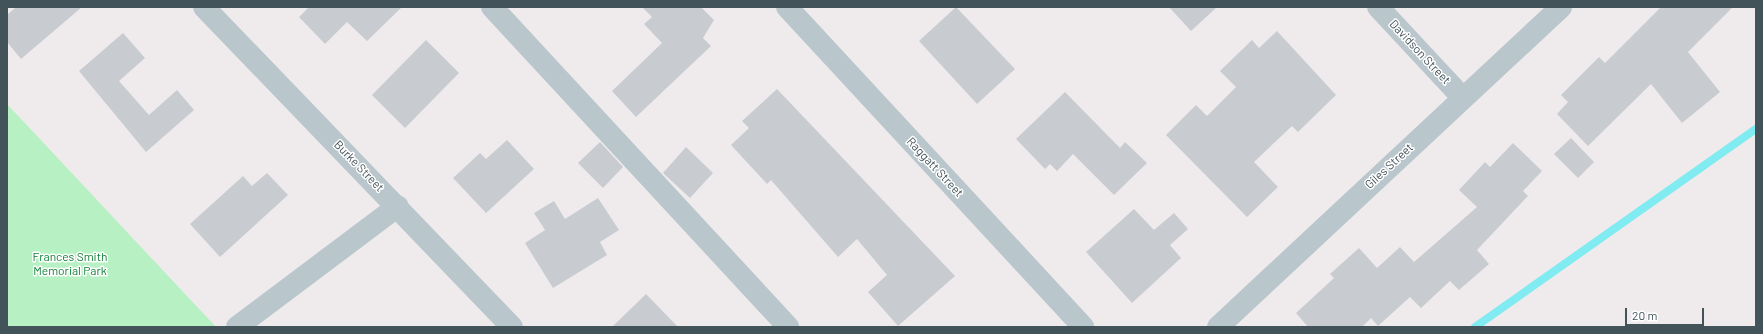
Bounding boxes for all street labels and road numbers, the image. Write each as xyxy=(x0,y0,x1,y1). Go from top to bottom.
street label: Davidson Street xyxy=(1387,17,1453,87)
street label: Raggatt Street xyxy=(904,134,966,200)
street label: Burke Street xyxy=(331,137,387,195)
street label: Giles Street xyxy=(1362,140,1416,192)

